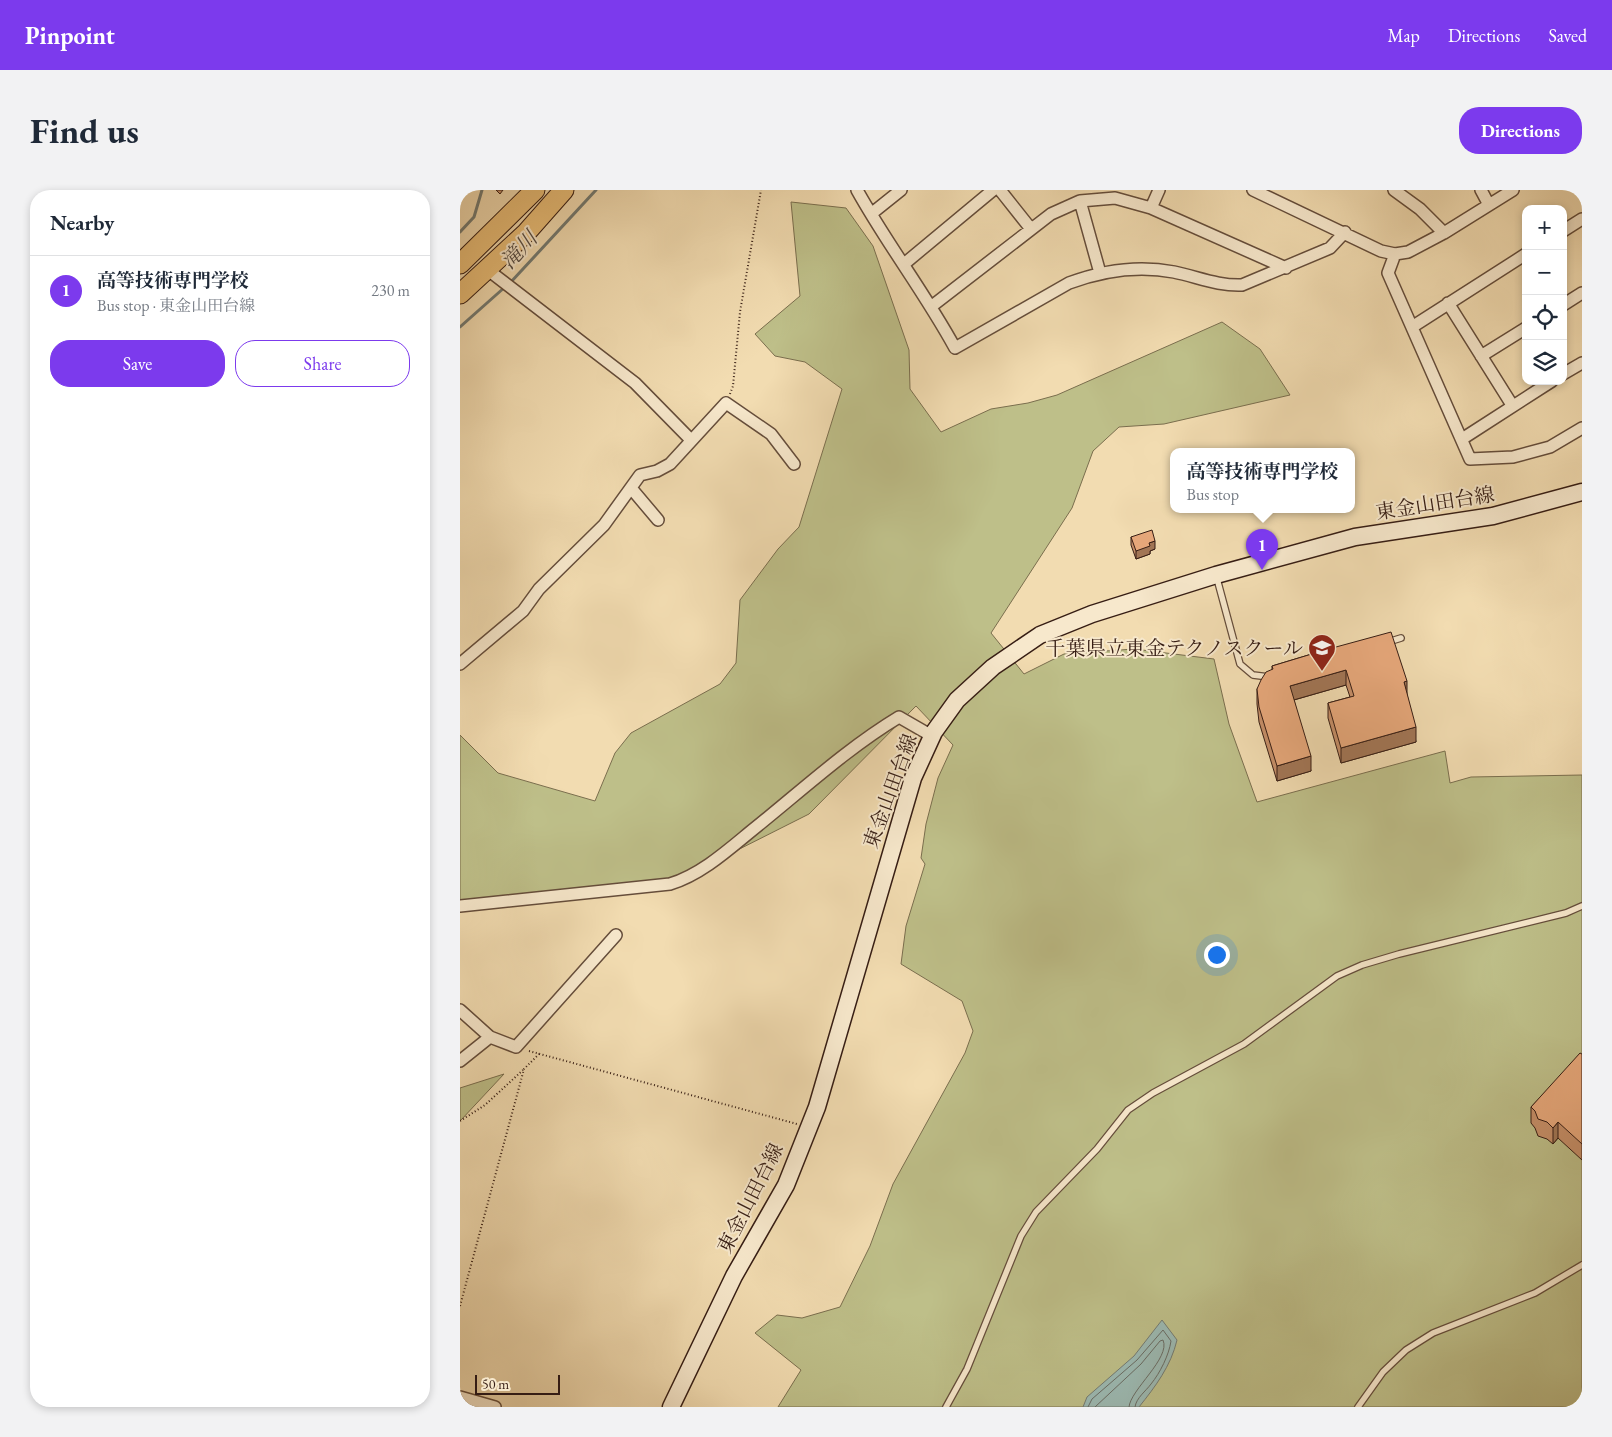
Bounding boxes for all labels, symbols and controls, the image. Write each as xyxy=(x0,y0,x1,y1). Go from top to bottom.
text: Pinpoint xyxy=(25,20,115,51)
text: Map xyxy=(1388,24,1420,47)
text: Directions xyxy=(1448,24,1520,47)
text: Saved xyxy=(1548,24,1587,47)
button: Directions xyxy=(1459,107,1582,154)
text: Find us xyxy=(30,108,139,153)
map controls xyxy=(1522,205,1567,385)
button: + xyxy=(1522,205,1567,250)
text: Nearby xyxy=(50,209,114,236)
water label: 滝川 xyxy=(494,224,544,274)
button: − xyxy=(1522,250,1567,295)
text: 高等技術専門学校 xyxy=(97,268,249,293)
text: 1 xyxy=(62,280,70,301)
text: 230 m xyxy=(371,280,410,301)
text: Bus stop · 東金山田台線 xyxy=(97,295,255,316)
button: locate xyxy=(1522,295,1567,340)
button: Save xyxy=(50,340,225,387)
button: Share xyxy=(235,340,410,387)
button: layers xyxy=(1522,340,1567,385)
popup xyxy=(1170,448,1355,513)
text: 高等技術専門学校 xyxy=(1186,459,1339,484)
street label: 東金山田台線 xyxy=(1374,481,1496,525)
text: Bus stop xyxy=(1186,484,1239,505)
pin: 1 xyxy=(1246,529,1278,570)
school or university icon: 千葉県立東金テクノスクール xyxy=(1307,633,1337,672)
place label: 千葉県立東金テクノスクール xyxy=(1045,635,1303,661)
street label: 東金山田台線 xyxy=(857,730,923,852)
your location xyxy=(1204,942,1230,968)
street label: 東金山田台線 xyxy=(711,1139,789,1257)
scale bar xyxy=(475,1372,560,1395)
text: 50 m xyxy=(482,1375,509,1393)

